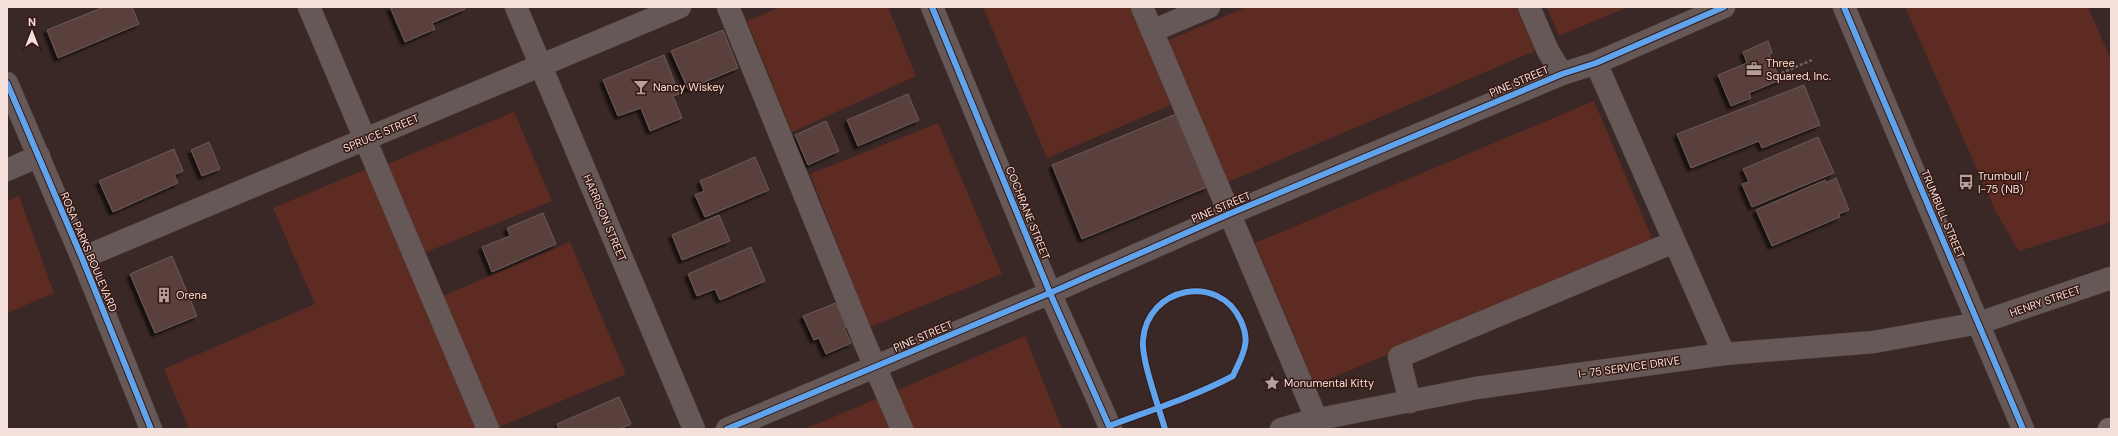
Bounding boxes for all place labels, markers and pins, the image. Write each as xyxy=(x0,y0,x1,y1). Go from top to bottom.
place label: Three Squared, Inc. xyxy=(1766,56,1831,83)
office icon: Three Squared, Inc. xyxy=(1745,60,1763,78)
bar icon: Nancy Wiskey xyxy=(632,78,650,96)
place label: Nancy Wiskey xyxy=(653,80,724,94)
place label: Trumbull / I-75 (NB) xyxy=(1978,169,2029,196)
bus stop icon: Trumbull / I-75 (NB) xyxy=(1957,173,1975,191)
building icon: Orena xyxy=(155,286,173,304)
place label: Orena xyxy=(176,288,207,302)
place icon: Monumental Kitty xyxy=(1263,374,1281,392)
place label: Monumental Kitty xyxy=(1284,376,1374,390)

